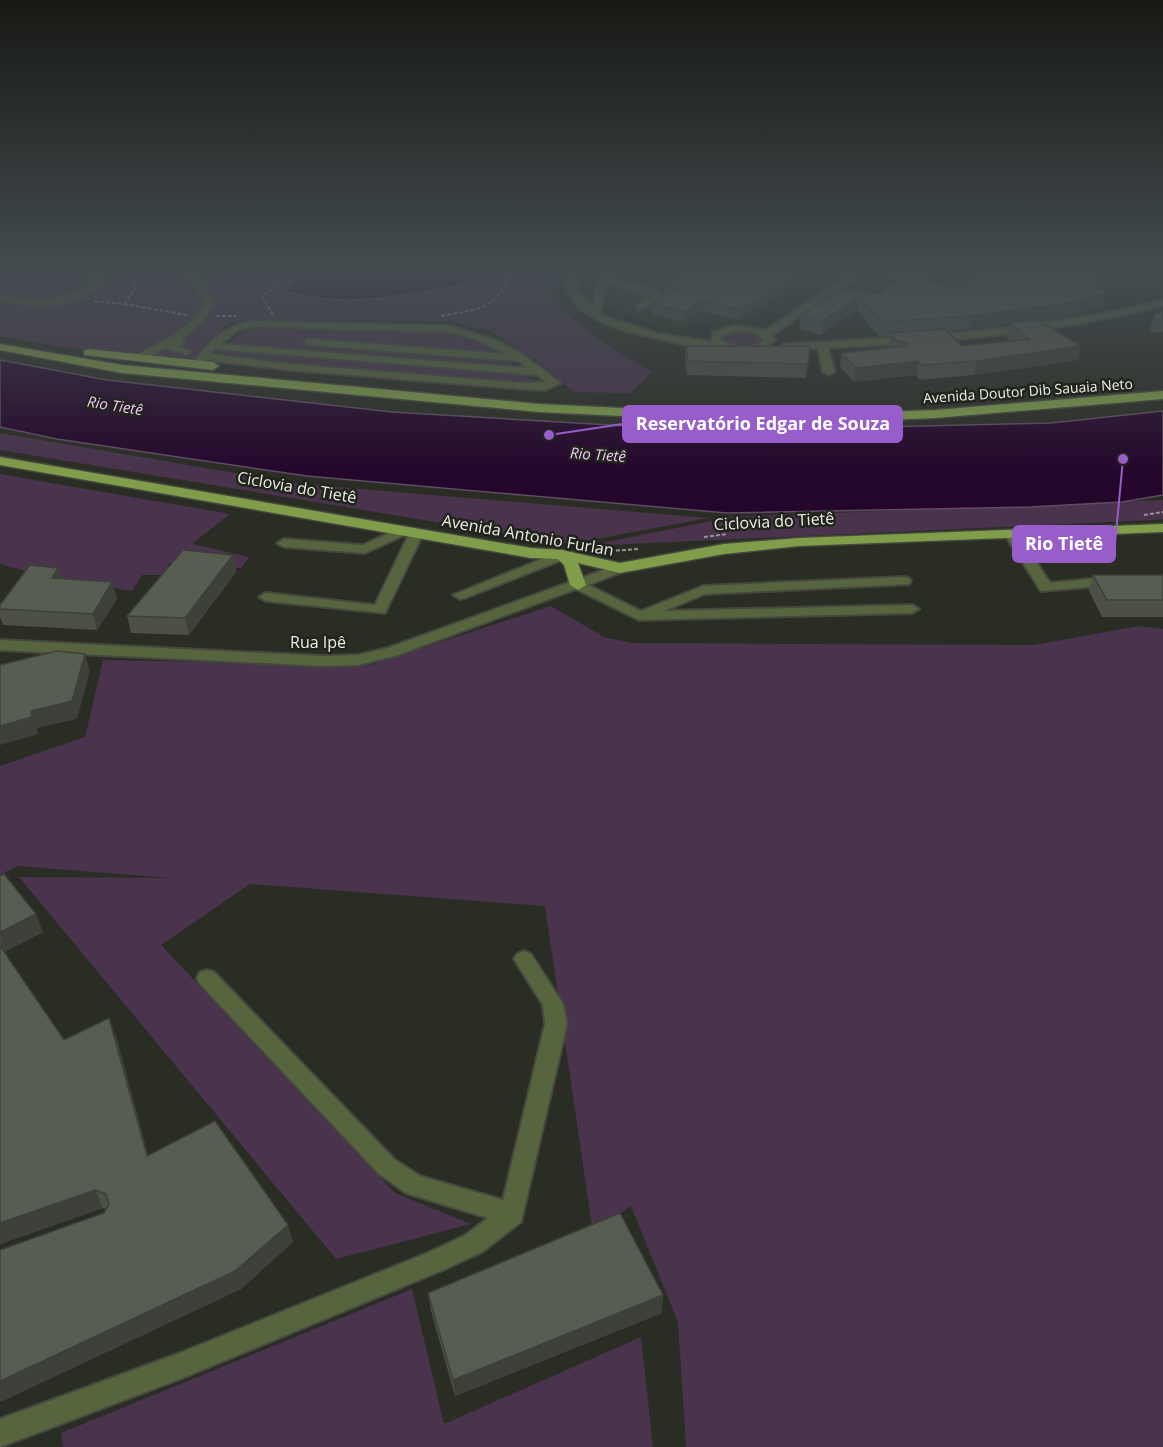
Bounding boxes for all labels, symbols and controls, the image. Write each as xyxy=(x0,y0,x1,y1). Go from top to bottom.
street label: Avenida Doutor Dib Sauaia Neto xyxy=(922,374,1133,407)
water label: Rio Tietê xyxy=(86,391,145,419)
callout: Reservatório Edgar de Souza xyxy=(623,406,902,442)
text: Reservatório Edgar de Souza xyxy=(636,411,890,435)
water label: Rio Tietê xyxy=(570,442,627,466)
street label: Ciclovia do Tietê xyxy=(236,466,358,508)
street label: Ciclovia do Tietê xyxy=(713,507,835,535)
street label: Avenida Antonio Furlan xyxy=(440,509,616,561)
callout: Rio Tietê xyxy=(1013,526,1115,562)
text: Rio Tietê xyxy=(1025,531,1103,555)
street label: Rua Ipê xyxy=(290,631,346,653)

